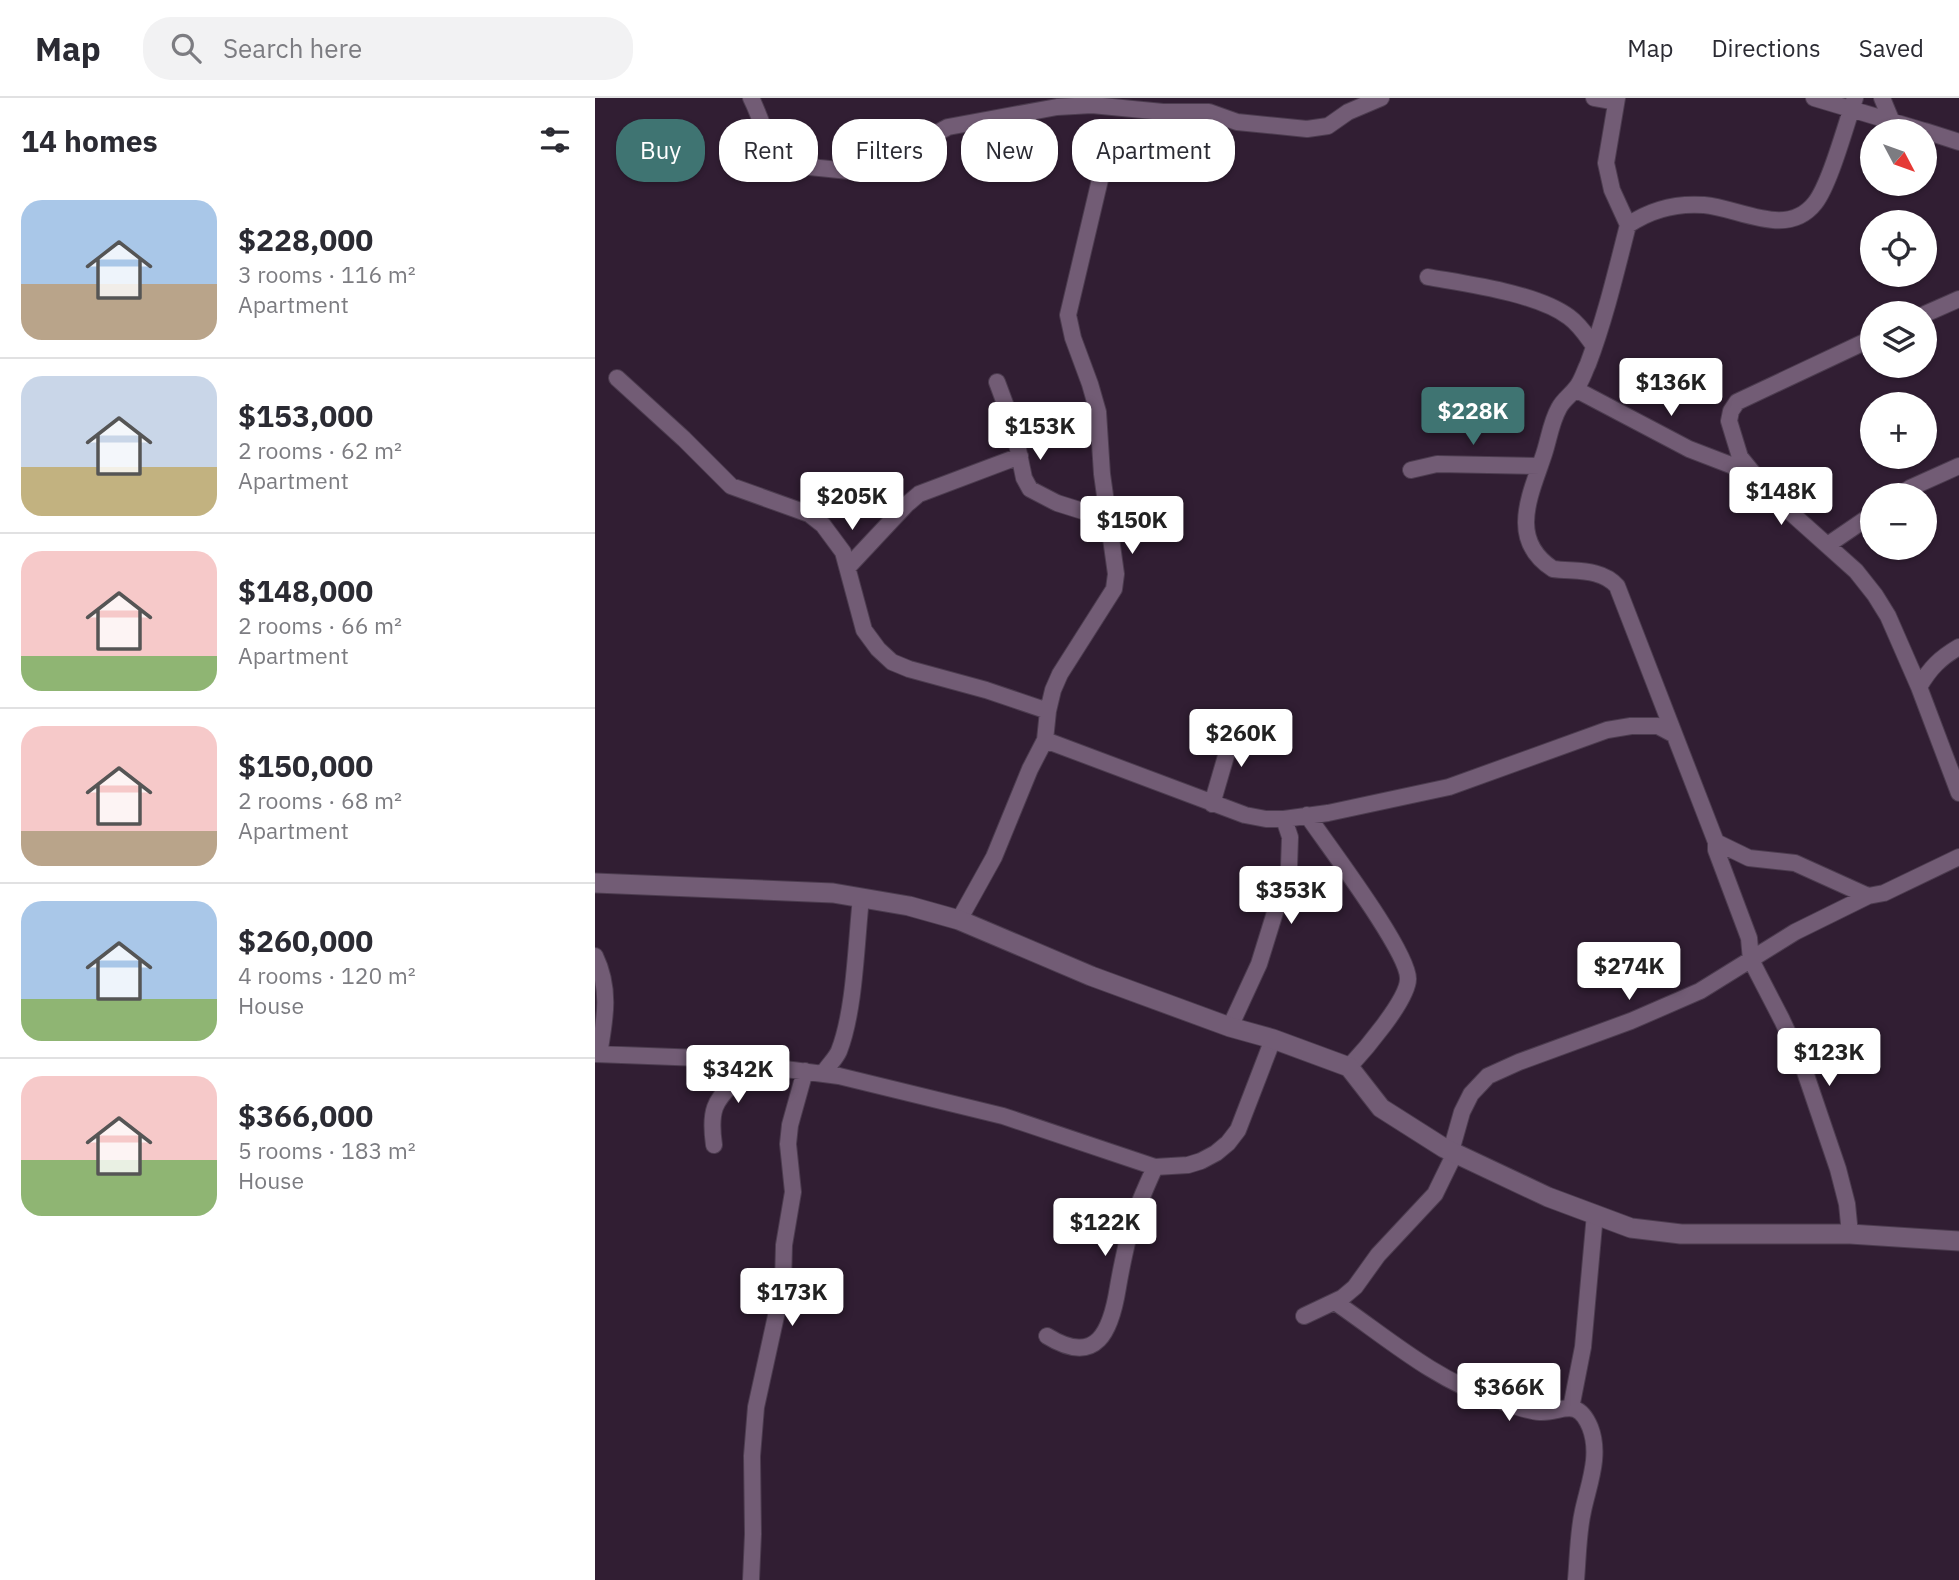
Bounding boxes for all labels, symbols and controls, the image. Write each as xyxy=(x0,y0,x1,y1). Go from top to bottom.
search box xyxy=(143,17,633,80)
text: Map xyxy=(35,27,101,70)
icon: search xyxy=(167,29,205,67)
text: Search here xyxy=(223,31,362,65)
text: Map xyxy=(1627,32,1673,64)
text: Directions xyxy=(1711,32,1821,64)
text: Saved xyxy=(1859,32,1924,64)
chip: Buy xyxy=(616,119,705,182)
chip: Rent xyxy=(719,119,818,182)
chip: Filters xyxy=(832,119,947,182)
chip: New xyxy=(961,119,1058,182)
chip: Apartment xyxy=(1072,119,1235,182)
north arrow xyxy=(1860,119,1937,196)
map controls xyxy=(1860,119,1937,560)
text: 14 homes xyxy=(21,121,158,160)
icon: filters xyxy=(536,121,574,159)
button: locate xyxy=(1860,210,1937,287)
text: $228,000 xyxy=(238,220,373,259)
icon: home xyxy=(77,228,161,312)
text: 3 rooms · 116 m² xyxy=(238,259,416,289)
text: Apartment xyxy=(238,289,349,319)
button: layers xyxy=(1860,301,1937,378)
pin: $136K xyxy=(1622,358,1720,418)
text: $136K xyxy=(1635,366,1707,396)
pin: $228K xyxy=(1424,388,1522,447)
button: + xyxy=(1860,392,1937,469)
text: $228K xyxy=(1437,395,1509,425)
text: $153,000 xyxy=(238,396,373,435)
pin: $153K xyxy=(991,402,1089,462)
icon: home xyxy=(77,404,161,488)
text: $153K xyxy=(1004,410,1076,440)
text: 2 rooms · 62 m² xyxy=(238,435,402,465)
text: Apartment xyxy=(238,465,349,495)
pin: $148K xyxy=(1732,468,1830,527)
pin: $205K xyxy=(803,472,901,532)
text: $148K xyxy=(1745,475,1817,505)
text: $205K xyxy=(816,480,888,510)
button: − xyxy=(1860,483,1937,560)
pin: $150K xyxy=(1083,496,1181,556)
text: $150K xyxy=(1096,504,1168,534)
text: $148,000 xyxy=(238,571,373,610)
icon: home xyxy=(77,579,161,663)
text: 2 rooms · 66 m² xyxy=(238,610,402,640)
text: Apartment xyxy=(238,640,349,670)
pin: $260K xyxy=(1192,710,1290,769)
text: $260K xyxy=(1205,717,1277,747)
text: $150,000 xyxy=(238,746,373,785)
icon: home xyxy=(77,754,161,838)
text: 2 rooms · 68 m² xyxy=(238,785,402,815)
text: Apartment xyxy=(238,815,349,845)
pin: $353K xyxy=(1242,866,1340,926)
text: $353K xyxy=(1255,874,1327,904)
text: $260,000 xyxy=(238,921,373,960)
icon: home xyxy=(77,929,161,1013)
pin: $274K xyxy=(1580,942,1678,1002)
text: $274K xyxy=(1593,950,1665,980)
text: 4 rooms · 120 m² xyxy=(238,960,416,990)
text: House xyxy=(238,990,304,1020)
pin: $123K xyxy=(1780,1028,1878,1088)
text: $123K xyxy=(1793,1036,1865,1066)
pin: $342K xyxy=(689,1046,787,1105)
text: $342K xyxy=(702,1053,774,1083)
text: $366,000 xyxy=(238,1096,373,1135)
icon: home xyxy=(77,1104,161,1188)
text: 5 rooms · 183 m² xyxy=(238,1135,416,1165)
text: House xyxy=(238,1165,304,1195)
pin: $122K xyxy=(1056,1198,1154,1258)
text: $122K xyxy=(1069,1206,1141,1236)
pin: $173K xyxy=(743,1268,841,1328)
text: $173K xyxy=(756,1276,828,1306)
pin: $366K xyxy=(1460,1364,1558,1423)
text: $366K xyxy=(1473,1371,1545,1401)

